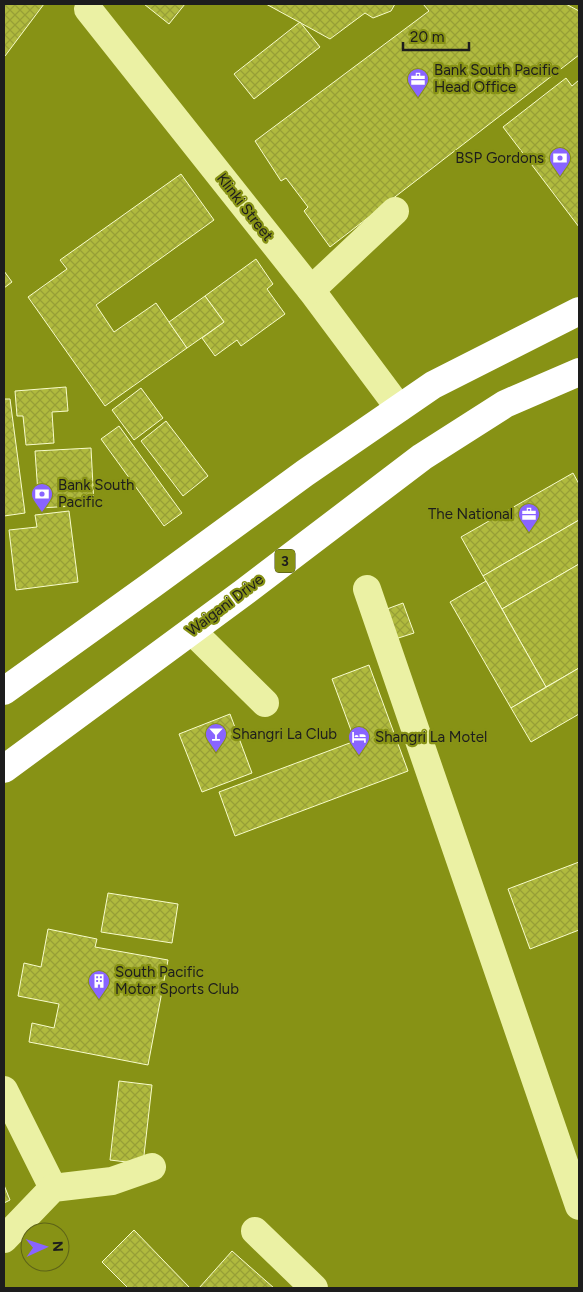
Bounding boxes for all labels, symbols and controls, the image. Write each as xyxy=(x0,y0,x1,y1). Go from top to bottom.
scale bar xyxy=(403,20,469,52)
text: 20 m xyxy=(410,28,444,46)
place label: Bank South Pacific Head Office xyxy=(434,61,559,96)
office icon: Bank South Pacific Head Office xyxy=(406,67,430,98)
bank icon: BSP Gordons xyxy=(548,146,572,177)
place label: BSP Gordons xyxy=(455,149,544,167)
street label: Klinki Street xyxy=(213,170,277,245)
place label: Bank South Pacific xyxy=(58,476,135,511)
bank icon: Bank South Pacific xyxy=(30,482,54,513)
office icon: The National xyxy=(517,502,541,533)
place label: The National xyxy=(428,505,513,523)
road number: 3 xyxy=(275,550,295,572)
street label: Waigani Drive xyxy=(183,570,267,640)
bar icon: Shangri La Club xyxy=(204,722,228,753)
place label: Shangri La Club xyxy=(232,725,337,743)
hotel icon: Shangri La Motel xyxy=(347,725,371,756)
place label: Shangri La Motel xyxy=(375,728,487,746)
place label: South Pacific Motor Sports Club xyxy=(115,963,239,998)
building icon: South Pacific Motor Sports Club xyxy=(87,969,111,1000)
north arrow xyxy=(20,1222,70,1272)
text: N xyxy=(49,1240,66,1252)

